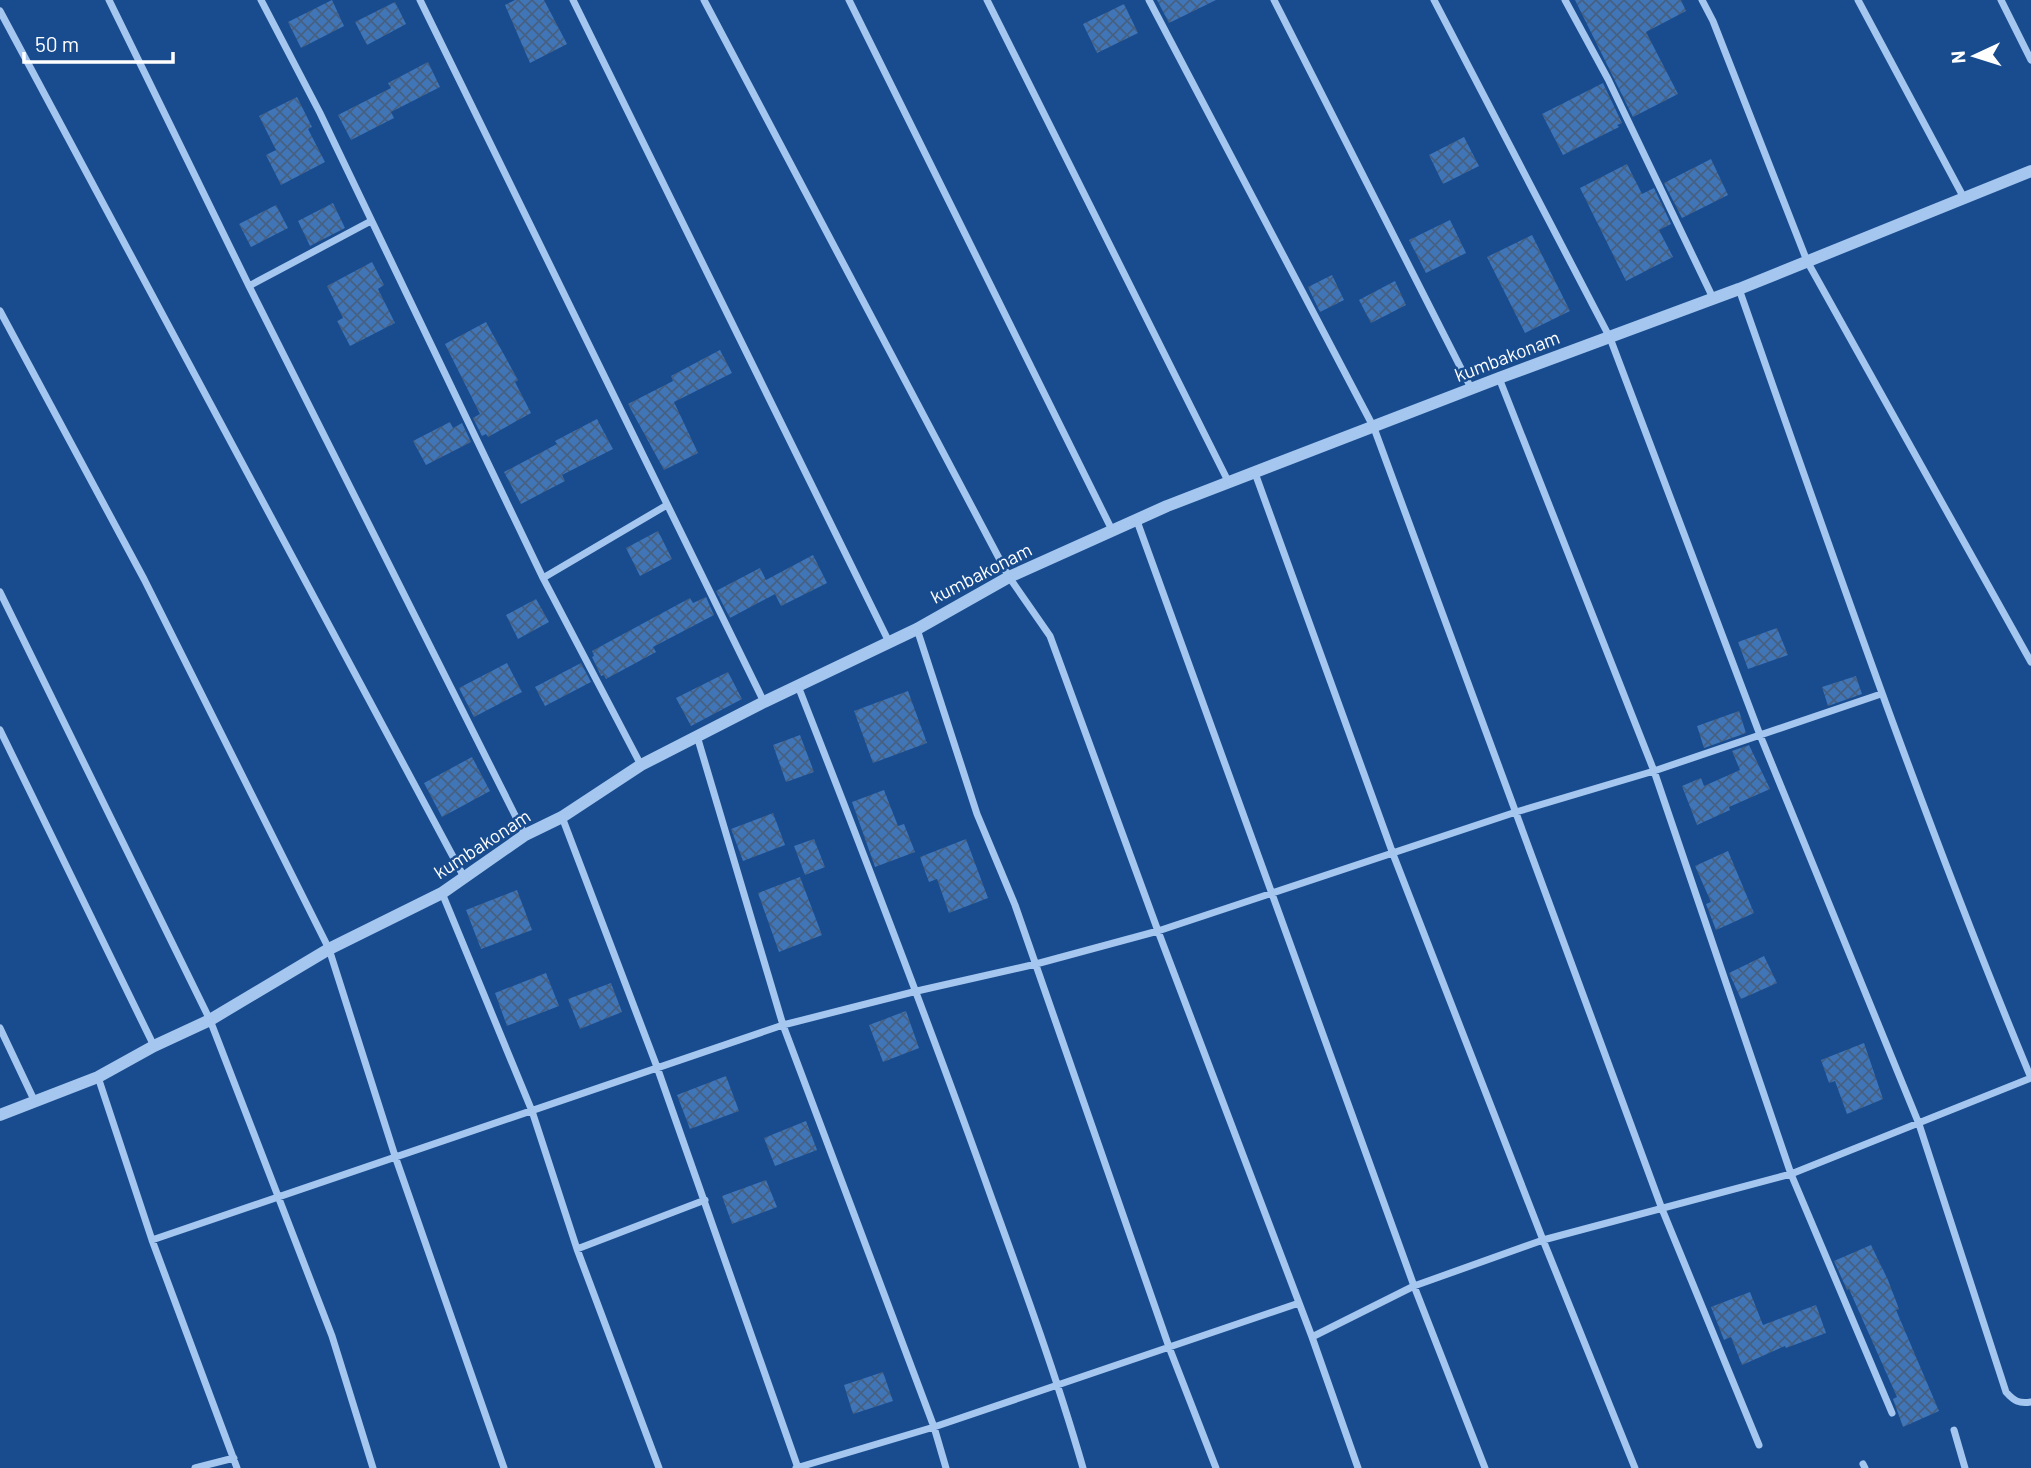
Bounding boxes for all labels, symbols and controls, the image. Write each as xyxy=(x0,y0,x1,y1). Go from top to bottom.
scale bar xyxy=(24,21,173,65)
north arrow xyxy=(1940,21,2010,91)
text: 50 m xyxy=(35,31,79,56)
text: N xyxy=(1946,50,1969,64)
street label: kumbakonam xyxy=(1451,325,1563,386)
street label: kumbakonam xyxy=(926,537,1035,608)
street label: kumbakonam xyxy=(429,804,534,883)

